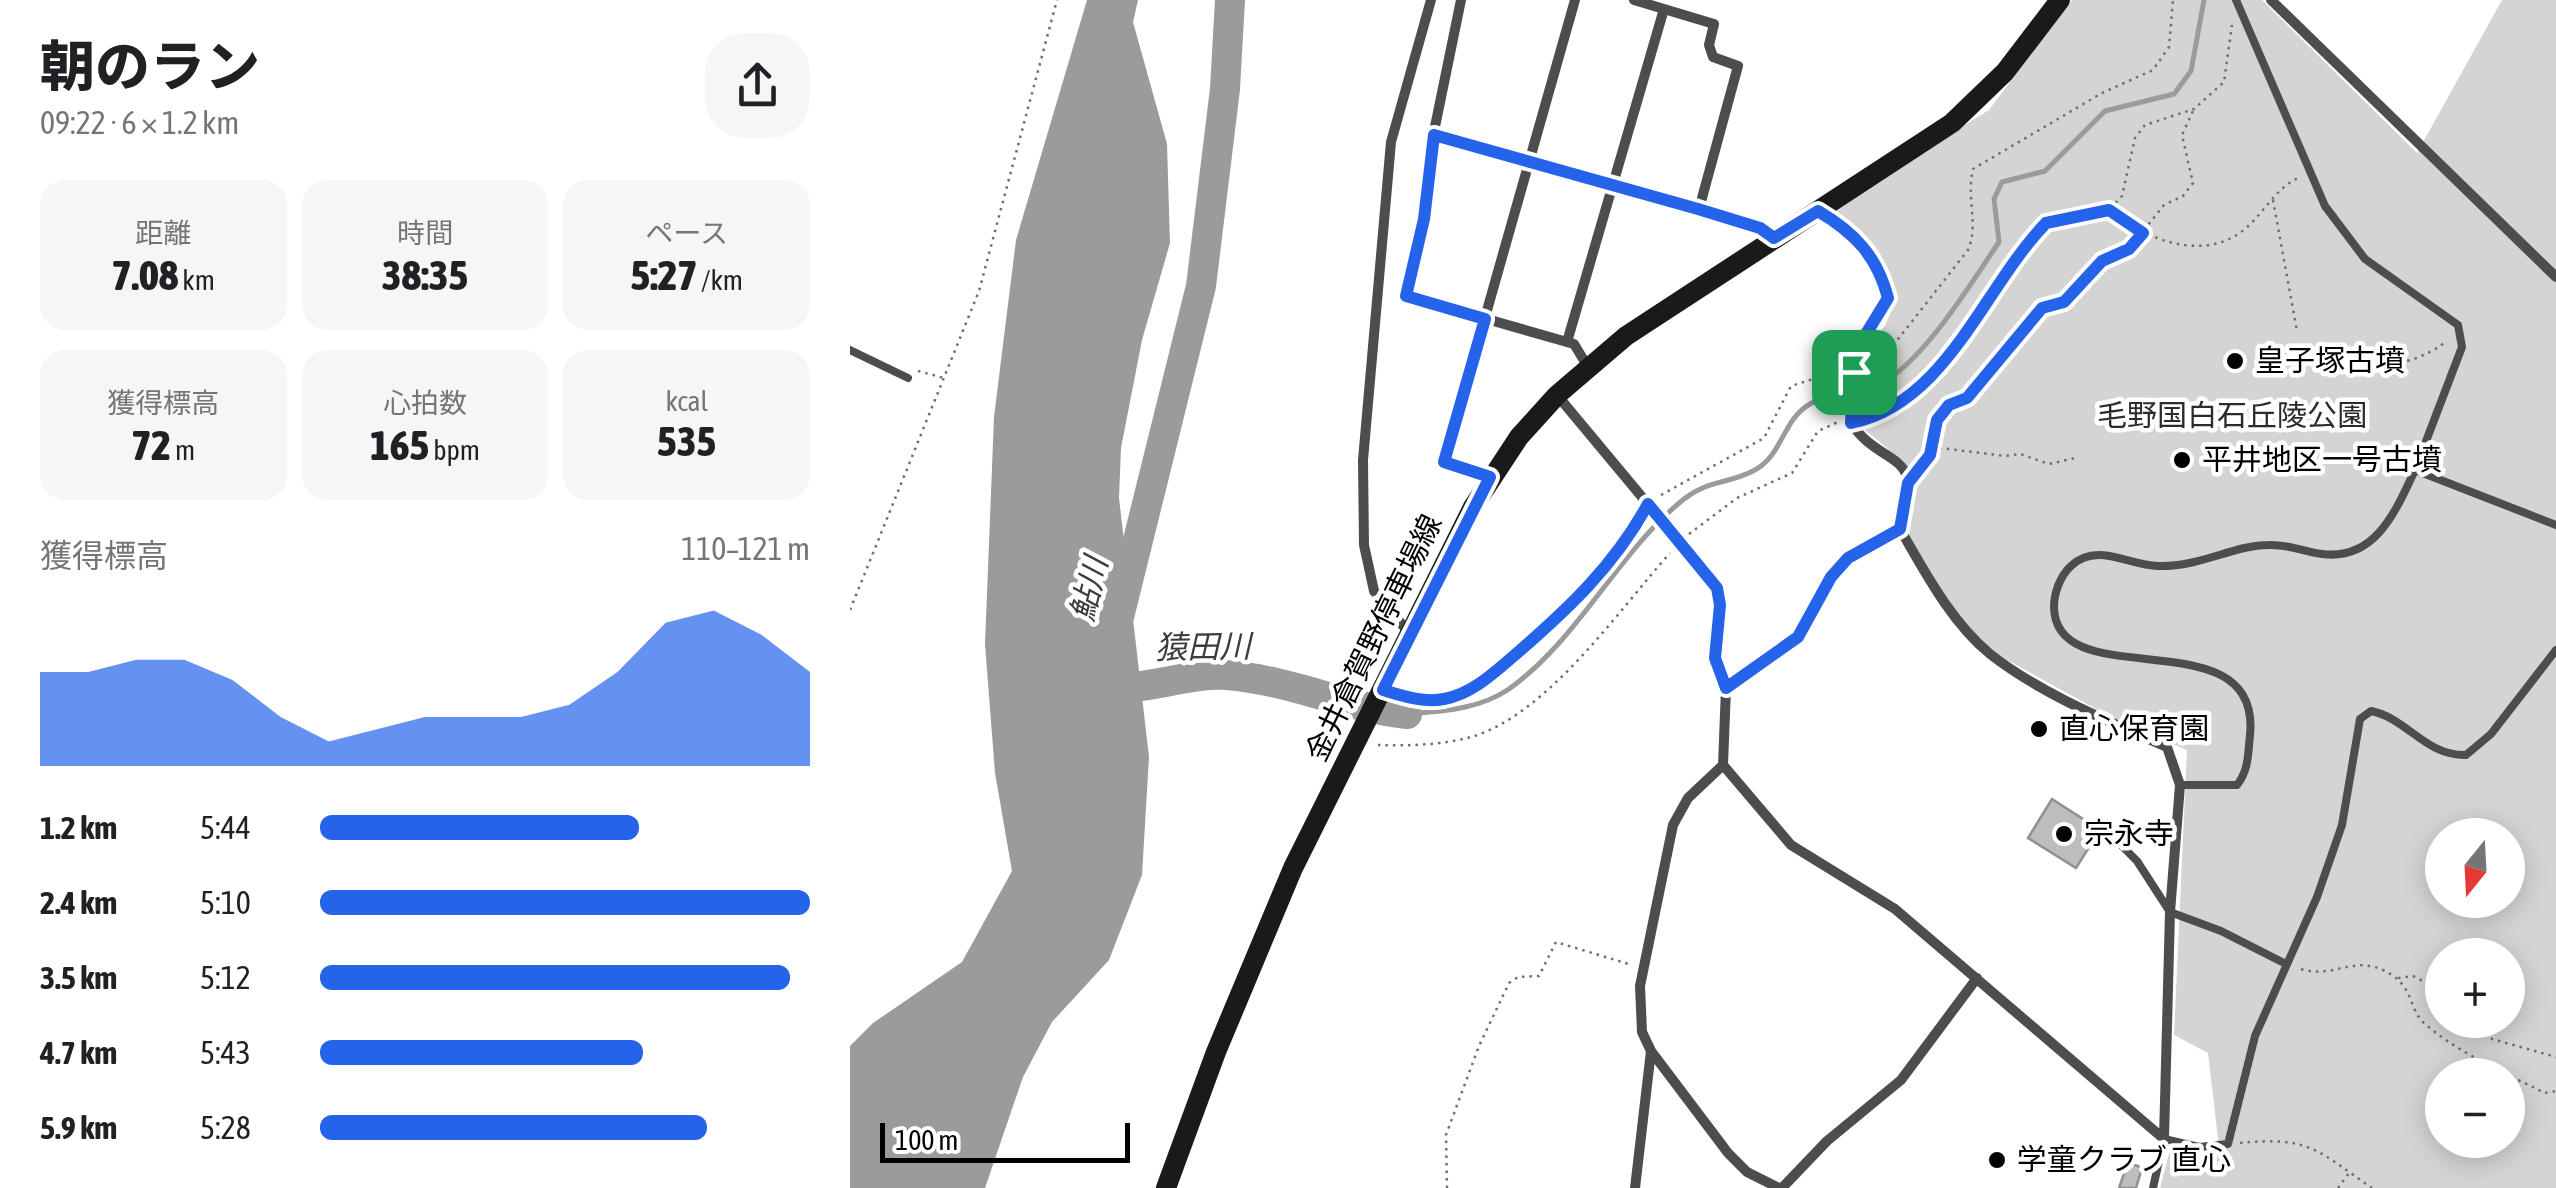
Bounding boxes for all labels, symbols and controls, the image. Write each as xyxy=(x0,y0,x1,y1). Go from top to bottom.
button: share xyxy=(705,33,810,138)
text: 朝のラン xyxy=(40,35,260,98)
text: 09:22 · 6 × 1.2 km xyxy=(40,104,239,141)
text: 距離 xyxy=(135,217,191,249)
text: 時間 xyxy=(397,217,453,249)
text: ペース xyxy=(645,217,728,249)
text: 7.08 xyxy=(112,251,179,299)
text: 38:35 xyxy=(382,251,468,299)
text: 5:27 xyxy=(630,251,697,299)
text: km xyxy=(179,264,215,296)
text: /km xyxy=(697,264,743,296)
pin xyxy=(1812,330,1897,415)
place label: 皇子塚古墳 xyxy=(2255,343,2405,377)
icon: arrive xyxy=(1827,345,1882,400)
marker: 皇子塚古墳 xyxy=(2224,350,2246,372)
text: kcal xyxy=(665,385,708,417)
text: 獲得標高 xyxy=(107,387,219,419)
text: 心拍数 xyxy=(383,387,467,419)
park label: 毛野国白石丘陵公園 xyxy=(2097,398,2367,432)
text: 535 xyxy=(657,417,716,465)
text: 72 xyxy=(132,421,171,469)
text: 165 xyxy=(370,421,429,469)
text: m xyxy=(171,434,195,466)
text: bpm xyxy=(429,434,480,466)
place label: 平井地区一号古墳 xyxy=(2202,442,2442,476)
marker: 平井地区一号古墳 xyxy=(2171,449,2193,471)
street label: 金井倉賀野停車場線 xyxy=(1299,509,1448,766)
text: 110–121 m xyxy=(681,530,810,567)
text: 獲得標高 xyxy=(40,537,168,574)
water label: 鮎川 xyxy=(1063,550,1115,624)
water label: 猿田川 xyxy=(1155,627,1254,666)
place label: 直心保育園 xyxy=(2059,711,2209,745)
marker: 直心保育園 xyxy=(2028,718,2050,740)
text: 1.2 km xyxy=(40,809,117,846)
text: 5:44 xyxy=(200,809,251,846)
place label: 宗永寺 xyxy=(2084,816,2174,850)
north arrow xyxy=(2425,818,2525,918)
map controls xyxy=(2425,818,2525,1158)
marker: 宗永寺 xyxy=(2053,823,2075,845)
text: 2.4 km xyxy=(40,884,117,921)
text: 5:10 xyxy=(200,884,251,921)
button: + xyxy=(2425,938,2525,1038)
text: 3.5 km xyxy=(40,959,117,996)
text: 5:12 xyxy=(200,959,251,996)
text: 4.7 km xyxy=(40,1034,117,1071)
text: 5:43 xyxy=(200,1034,251,1071)
button: − xyxy=(2425,1058,2525,1158)
text: 5.9 km xyxy=(40,1109,117,1146)
text: 5:28 xyxy=(200,1109,251,1146)
scale bar xyxy=(880,1118,1130,1162)
text: 100 m xyxy=(895,1124,958,1156)
place label: 学童クラブ 直心 xyxy=(2017,1142,2231,1176)
marker: 学童クラブ 直心 xyxy=(1986,1149,2008,1171)

